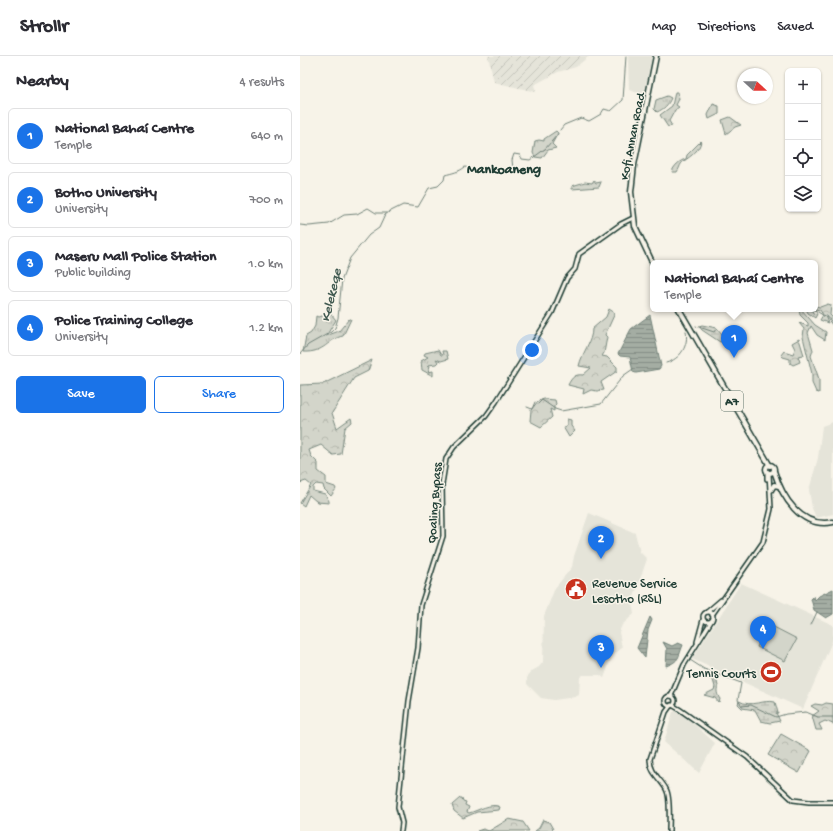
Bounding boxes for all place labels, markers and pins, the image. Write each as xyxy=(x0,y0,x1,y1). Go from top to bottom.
pin: 1 xyxy=(721,325,747,358)
pin: 2 xyxy=(588,526,614,559)
public building icon: Revenue Service Lesotho (RSL) xyxy=(563,576,589,602)
place label: Revenue Service Lesotho (RSL) xyxy=(592,577,677,607)
pin: 4 xyxy=(750,616,776,649)
pin: 3 xyxy=(588,635,614,668)
sports icon: Tennis Courts xyxy=(758,659,784,685)
place label: Tennis Courts xyxy=(686,667,757,682)

